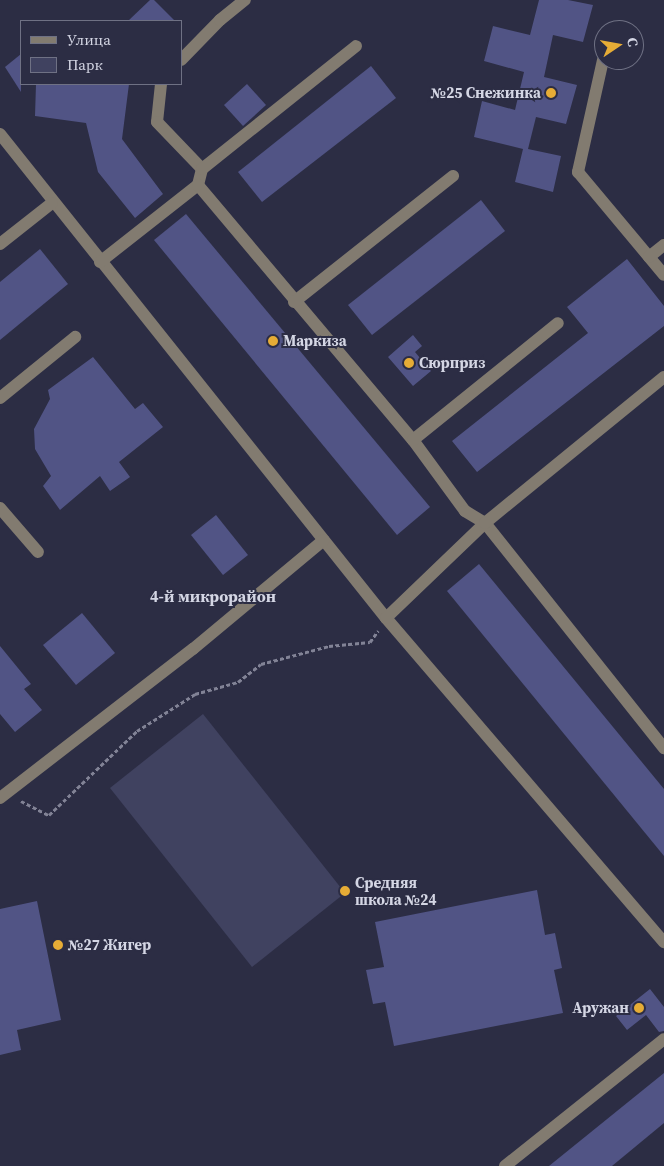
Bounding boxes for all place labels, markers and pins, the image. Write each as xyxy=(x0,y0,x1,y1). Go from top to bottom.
place label: №25 Снежинка xyxy=(431,84,541,102)
marker: №25 Снежинка xyxy=(545,87,557,99)
place label: Маркиза xyxy=(283,332,347,350)
marker: Маркиза xyxy=(267,335,279,347)
place label: Сюрприз xyxy=(419,354,485,372)
marker: Сюрприз xyxy=(403,357,415,369)
place label: Средняя школа №24 xyxy=(355,873,437,908)
marker: Средняя школа №24 xyxy=(339,885,351,897)
place label: №27 Жигер xyxy=(68,936,151,954)
marker: №27 Жигер xyxy=(52,939,64,951)
place label: Аружан xyxy=(572,999,629,1017)
marker: Аружан xyxy=(633,1002,645,1014)

